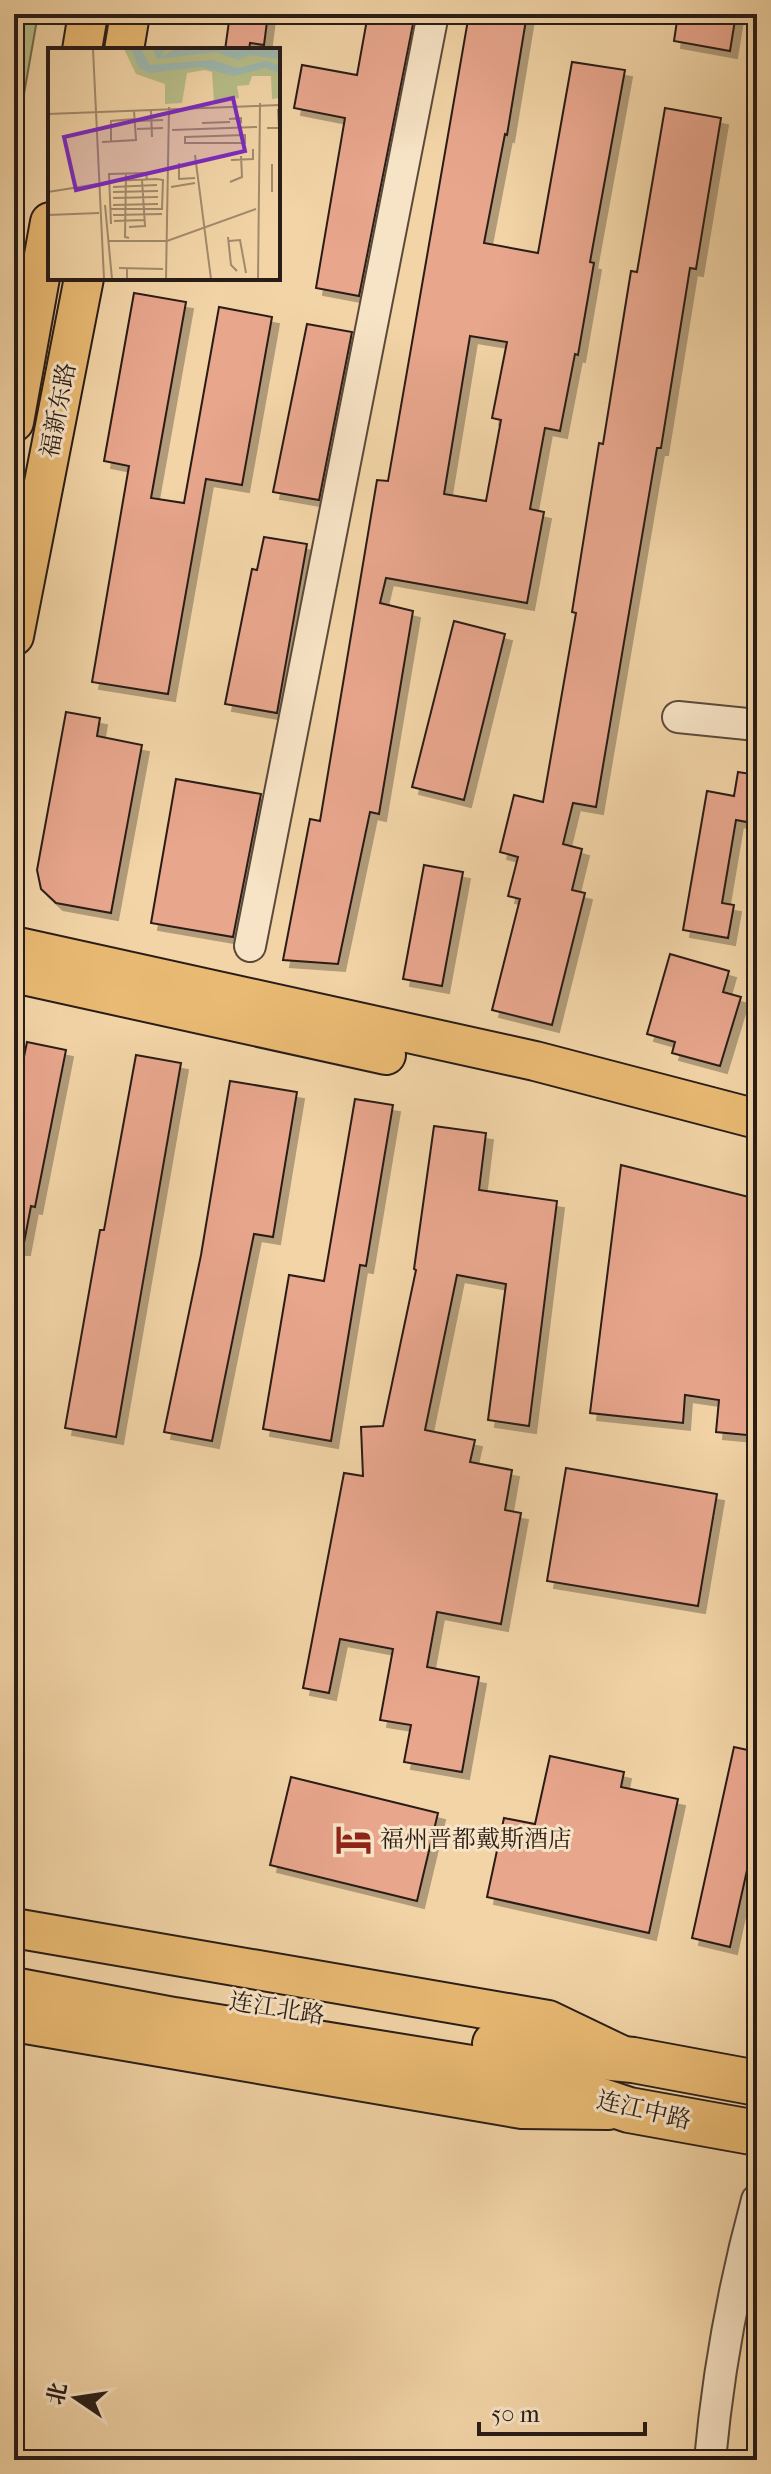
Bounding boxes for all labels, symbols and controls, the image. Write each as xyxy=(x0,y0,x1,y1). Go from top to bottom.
inset map xyxy=(48,48,280,280)
street label: 福新东路 xyxy=(35,360,81,460)
hotel icon: 福州晋都戴斯酒店 xyxy=(335,1820,373,1858)
place label: 福州晋都戴斯酒店 xyxy=(380,1825,572,1853)
street label: 连江北路 xyxy=(227,1987,327,2029)
street label: 连江中路 xyxy=(594,2086,694,2134)
north arrow xyxy=(36,2358,116,2438)
text: 北 xyxy=(42,2380,73,2407)
scale bar xyxy=(479,2386,645,2436)
text: 50 m xyxy=(491,2400,540,2428)

